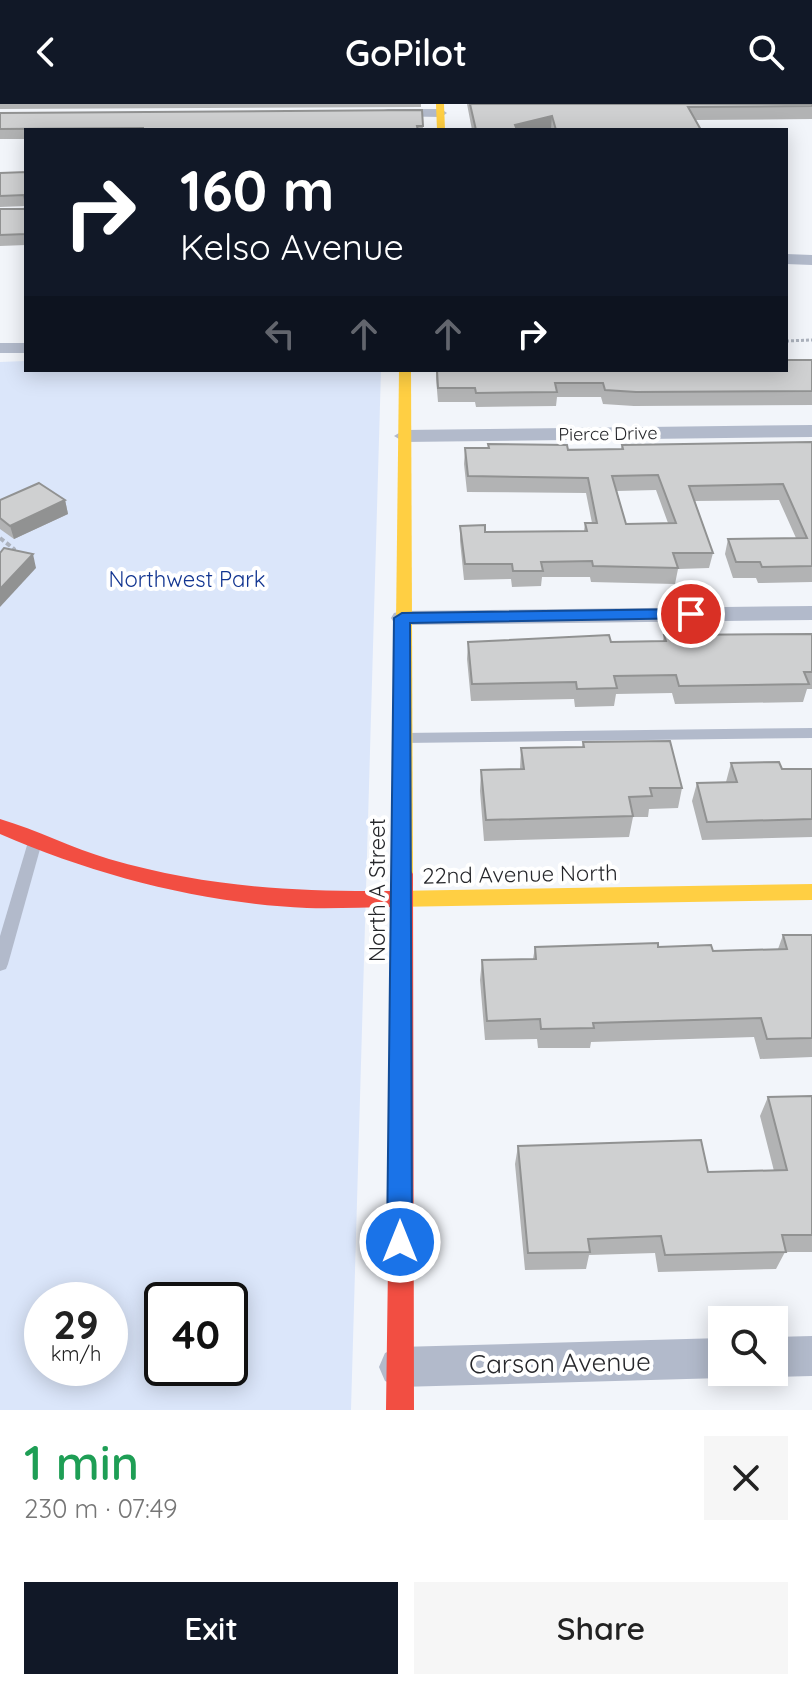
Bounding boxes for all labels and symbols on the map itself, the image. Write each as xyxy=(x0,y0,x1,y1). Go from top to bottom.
street label: Pierce Drive xyxy=(558,421,658,446)
park label: Northwest Park xyxy=(108,565,266,593)
pin xyxy=(657,580,725,648)
street label: North A Street xyxy=(363,818,391,962)
street label: 22nd Avenue North xyxy=(422,858,618,890)
position arrow xyxy=(358,1200,442,1284)
speed limit sign: 40 xyxy=(144,1282,248,1386)
street label: Carson Avenue xyxy=(469,1344,651,1381)

